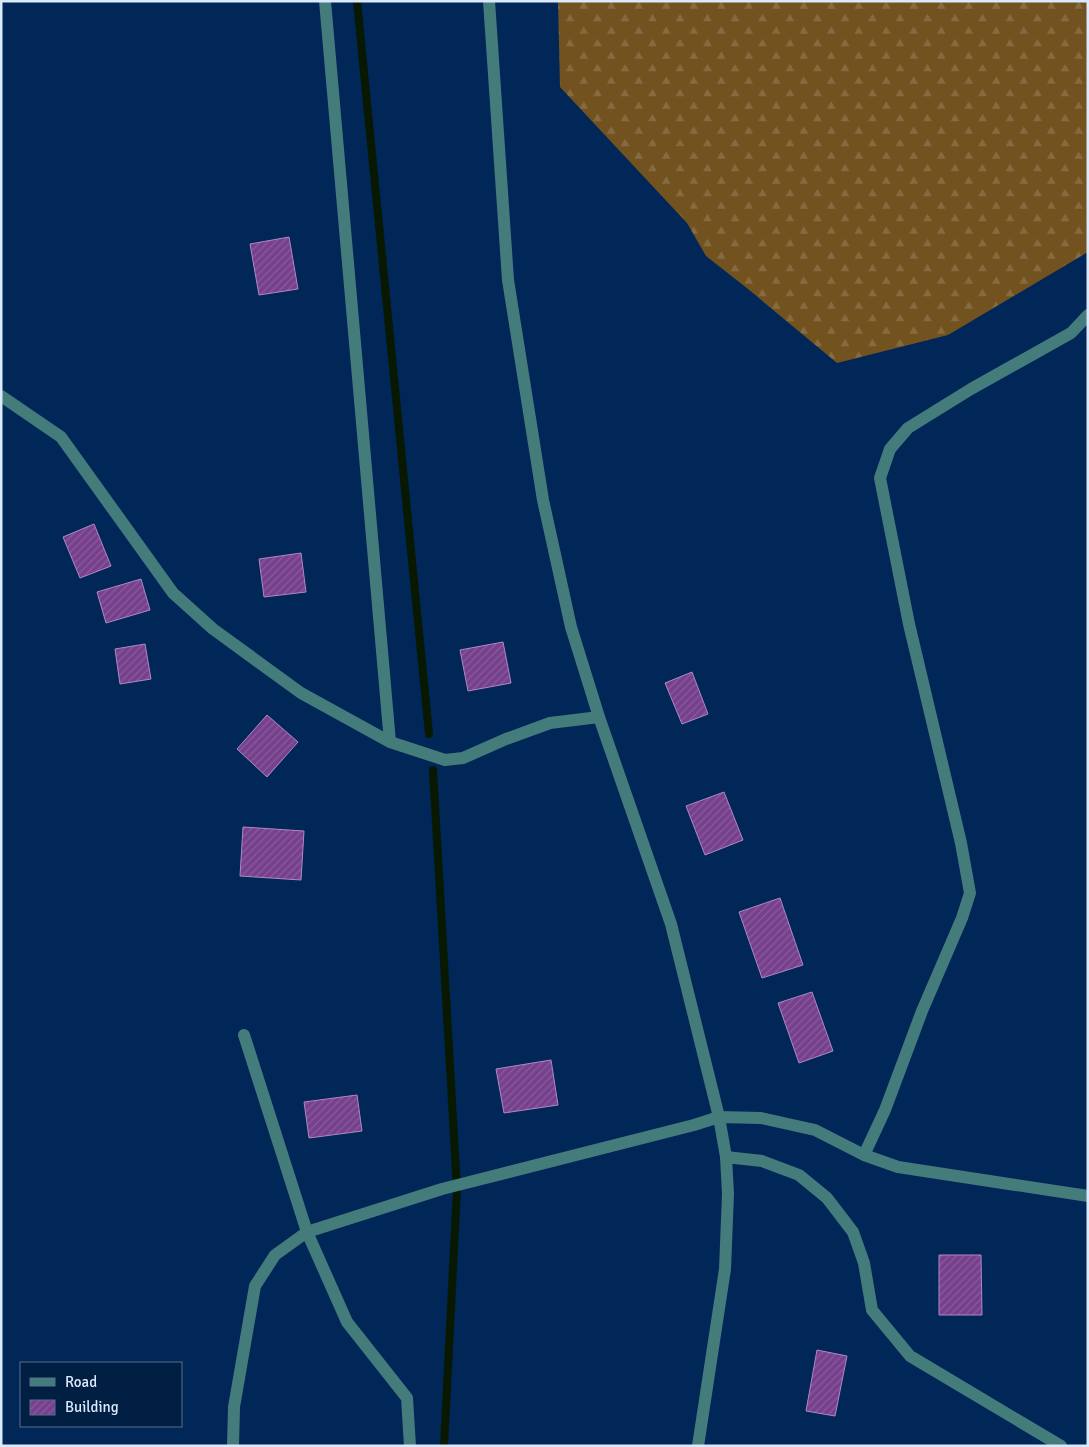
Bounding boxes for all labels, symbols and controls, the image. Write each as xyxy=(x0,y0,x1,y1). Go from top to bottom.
legend xyxy=(20,1362,182,1427)
text: Road xyxy=(65,1373,97,1391)
text: Building xyxy=(65,1398,119,1416)

